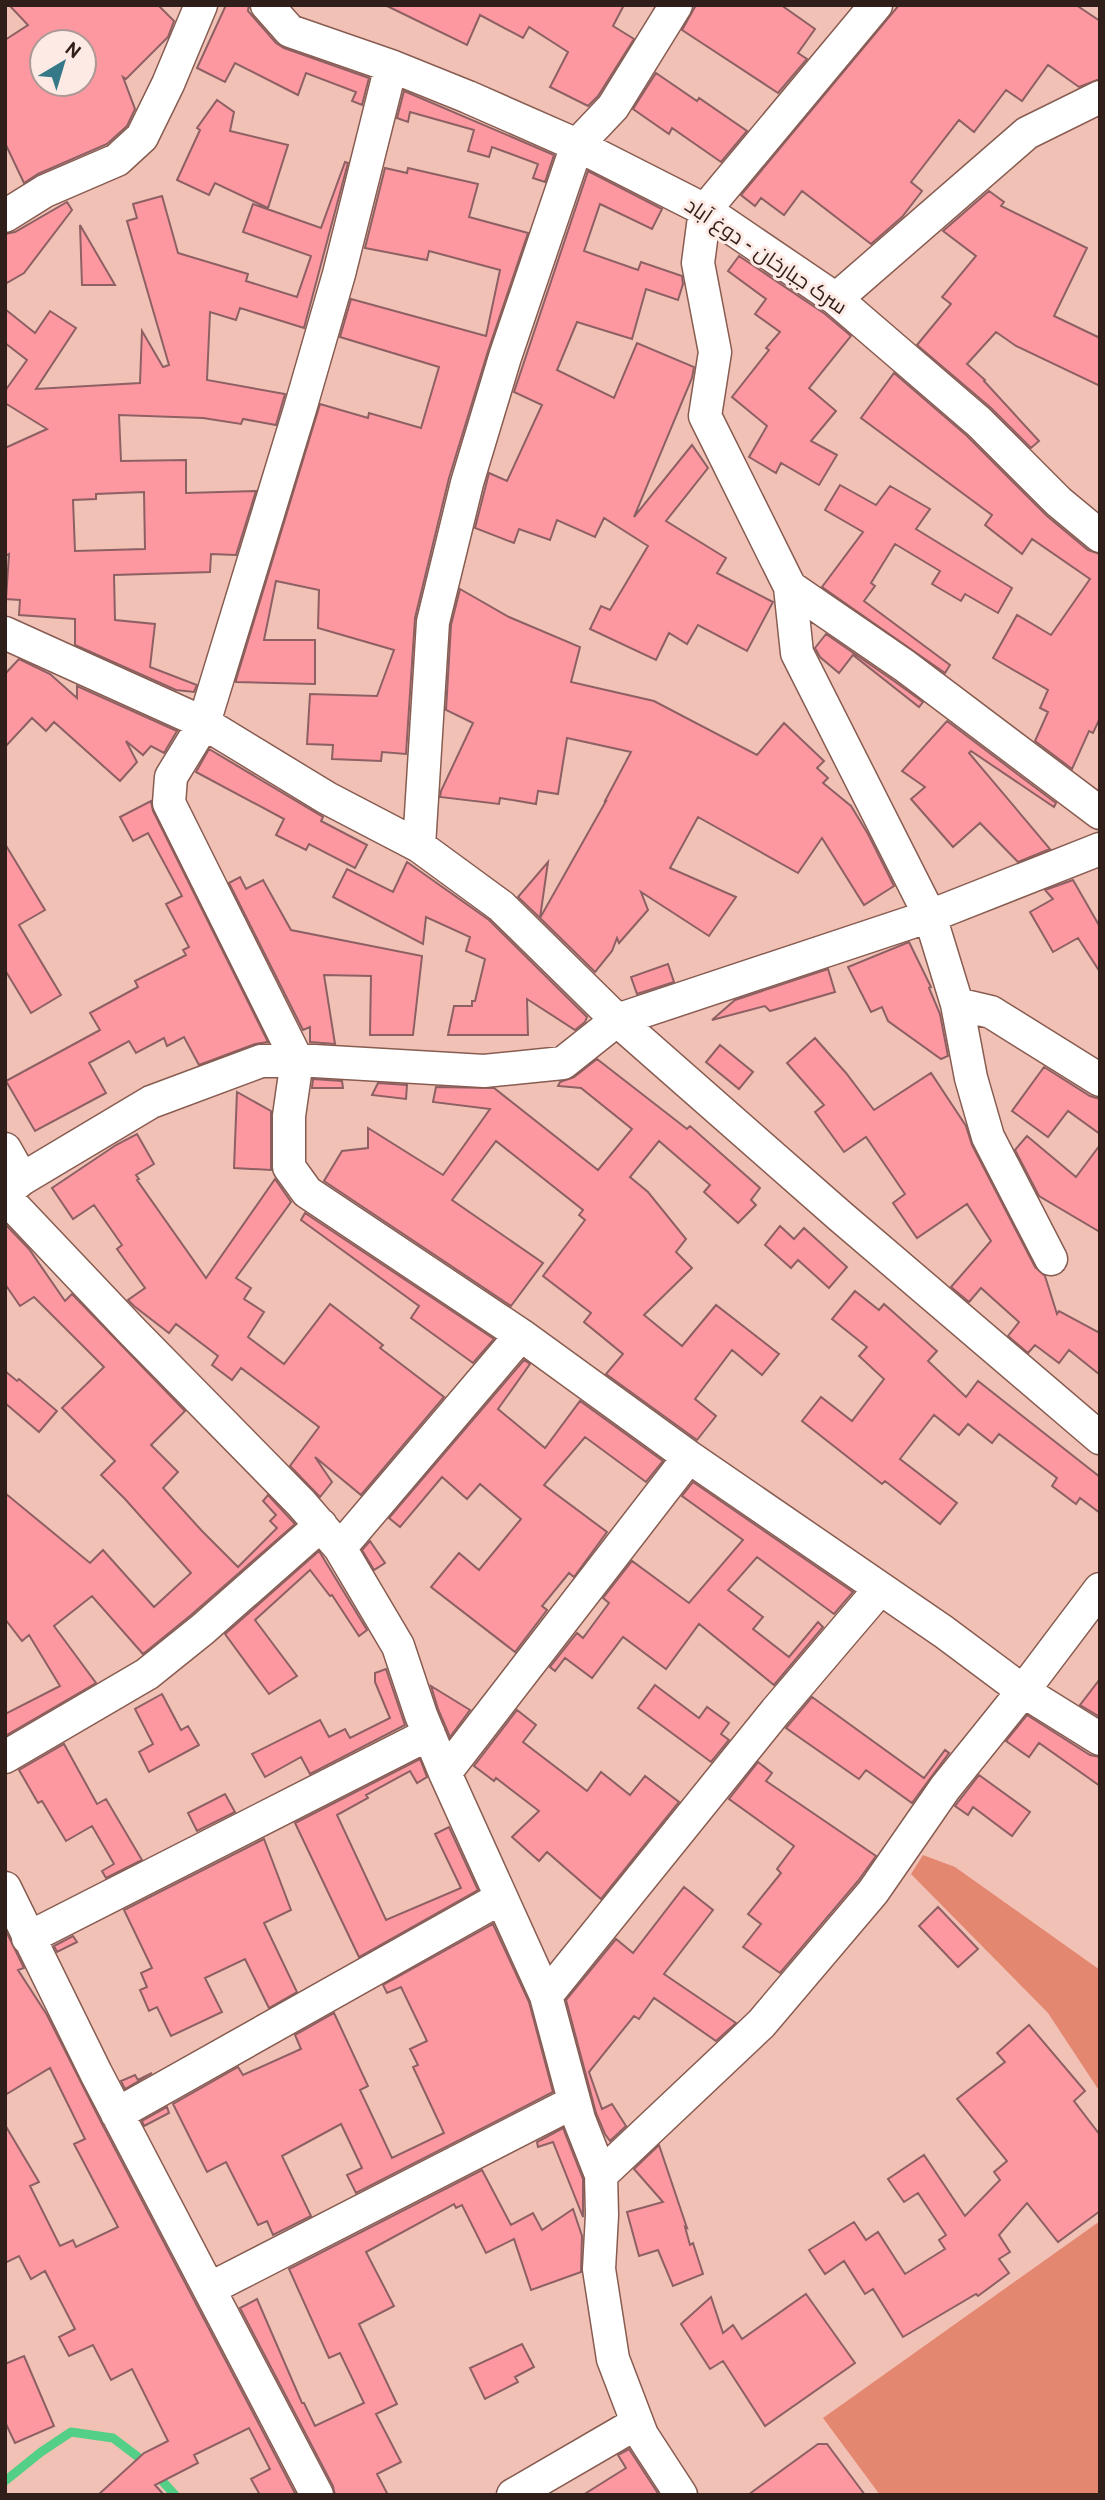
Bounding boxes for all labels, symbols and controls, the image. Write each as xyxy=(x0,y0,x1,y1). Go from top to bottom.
north arrow xyxy=(28,28,98,98)
text: N xyxy=(59,38,85,65)
street label: سرک جبارخان - دوغ آباد xyxy=(679,193,851,322)

